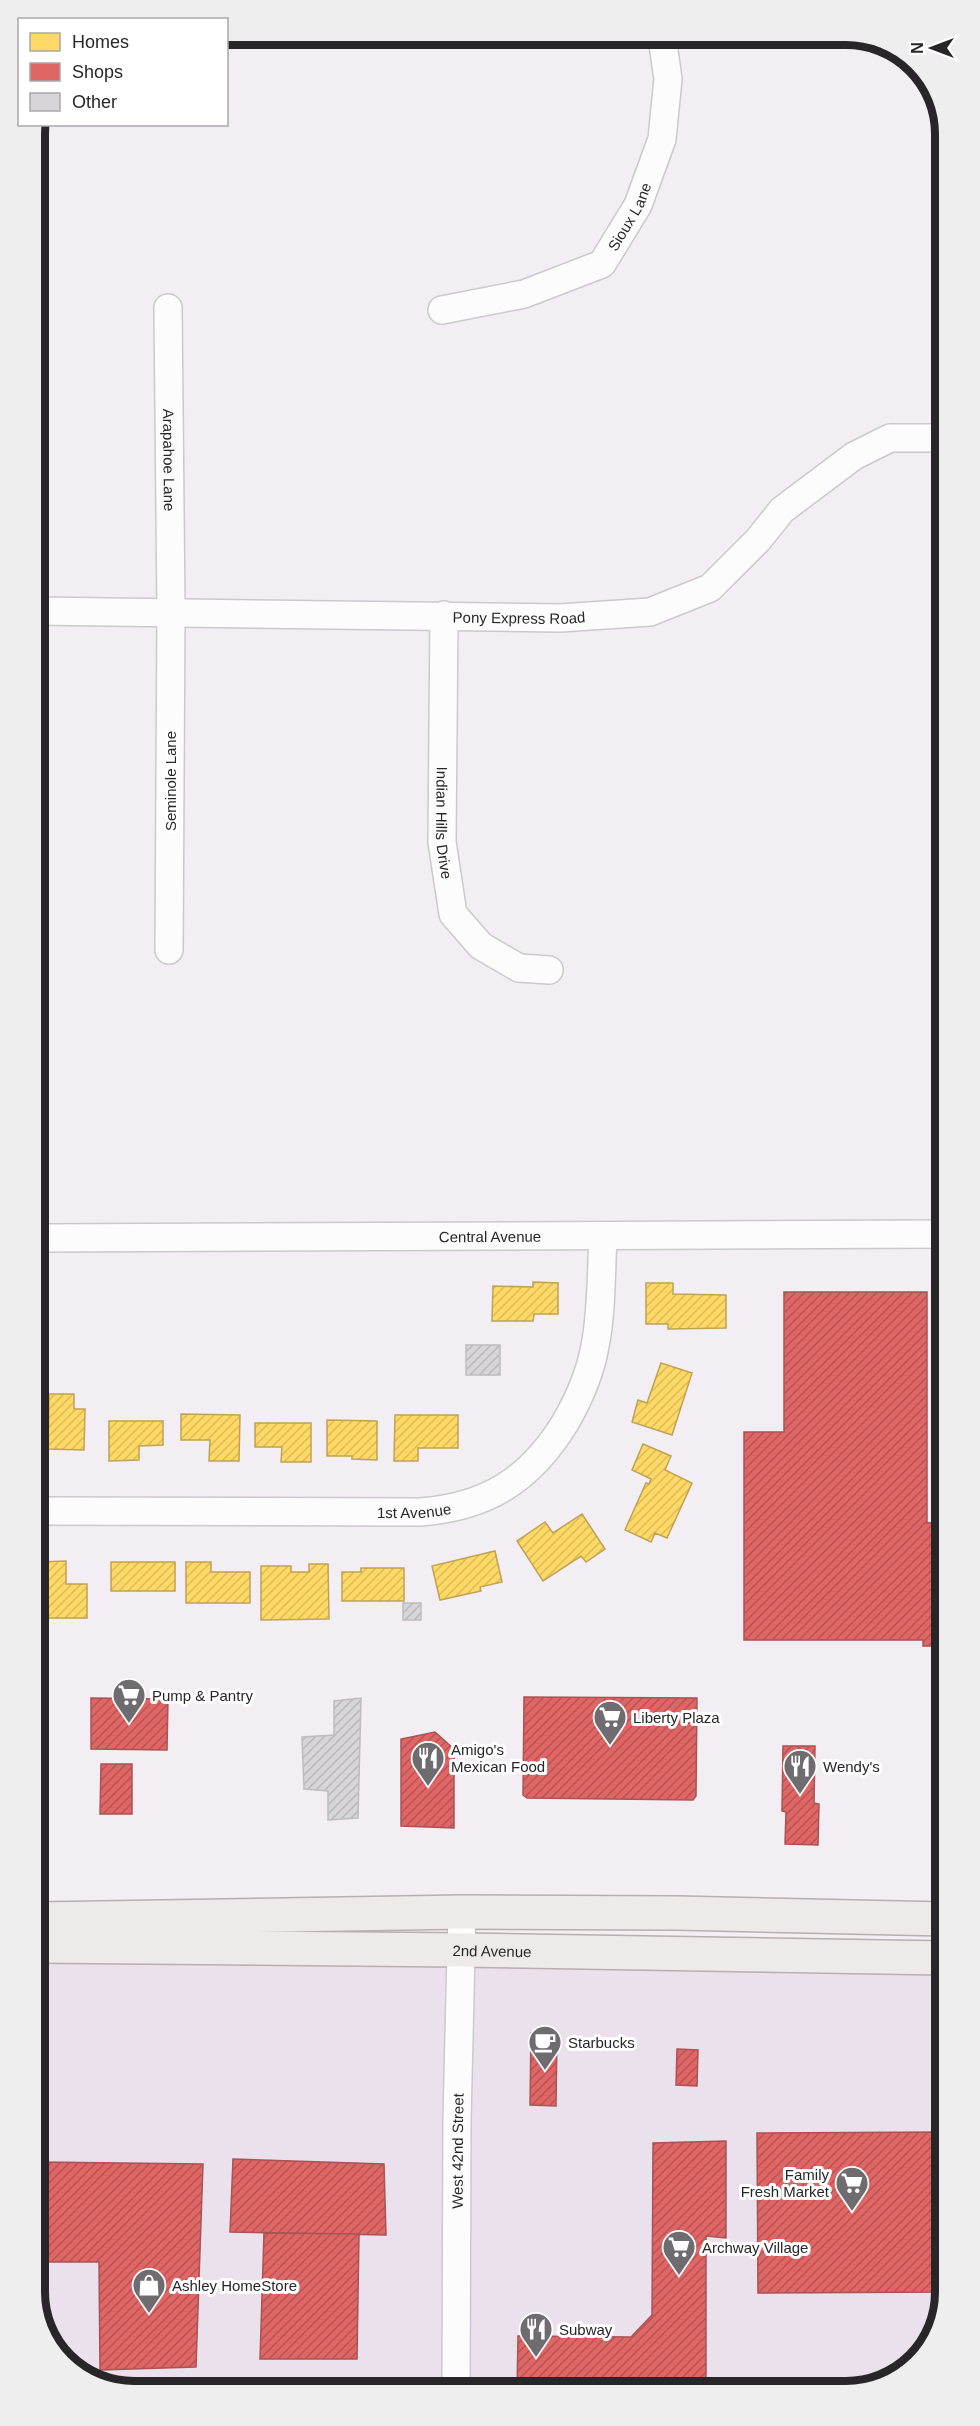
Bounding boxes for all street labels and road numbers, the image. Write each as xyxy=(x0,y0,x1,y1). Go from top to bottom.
street label: Sioux Lane xyxy=(604,180,654,254)
street label: Arapahoe Lane xyxy=(160,409,179,511)
street label: Pony Express Road xyxy=(453,608,586,627)
street label: Seminole Lane xyxy=(162,731,179,831)
street label: Indian Hills Drive xyxy=(433,767,456,880)
street label: Central Avenue xyxy=(439,1227,541,1245)
street label: 1st Avenue xyxy=(377,1499,452,1521)
street label: 2nd Avenue xyxy=(452,1941,532,1960)
street label: West 42nd Street xyxy=(448,2092,466,2209)

